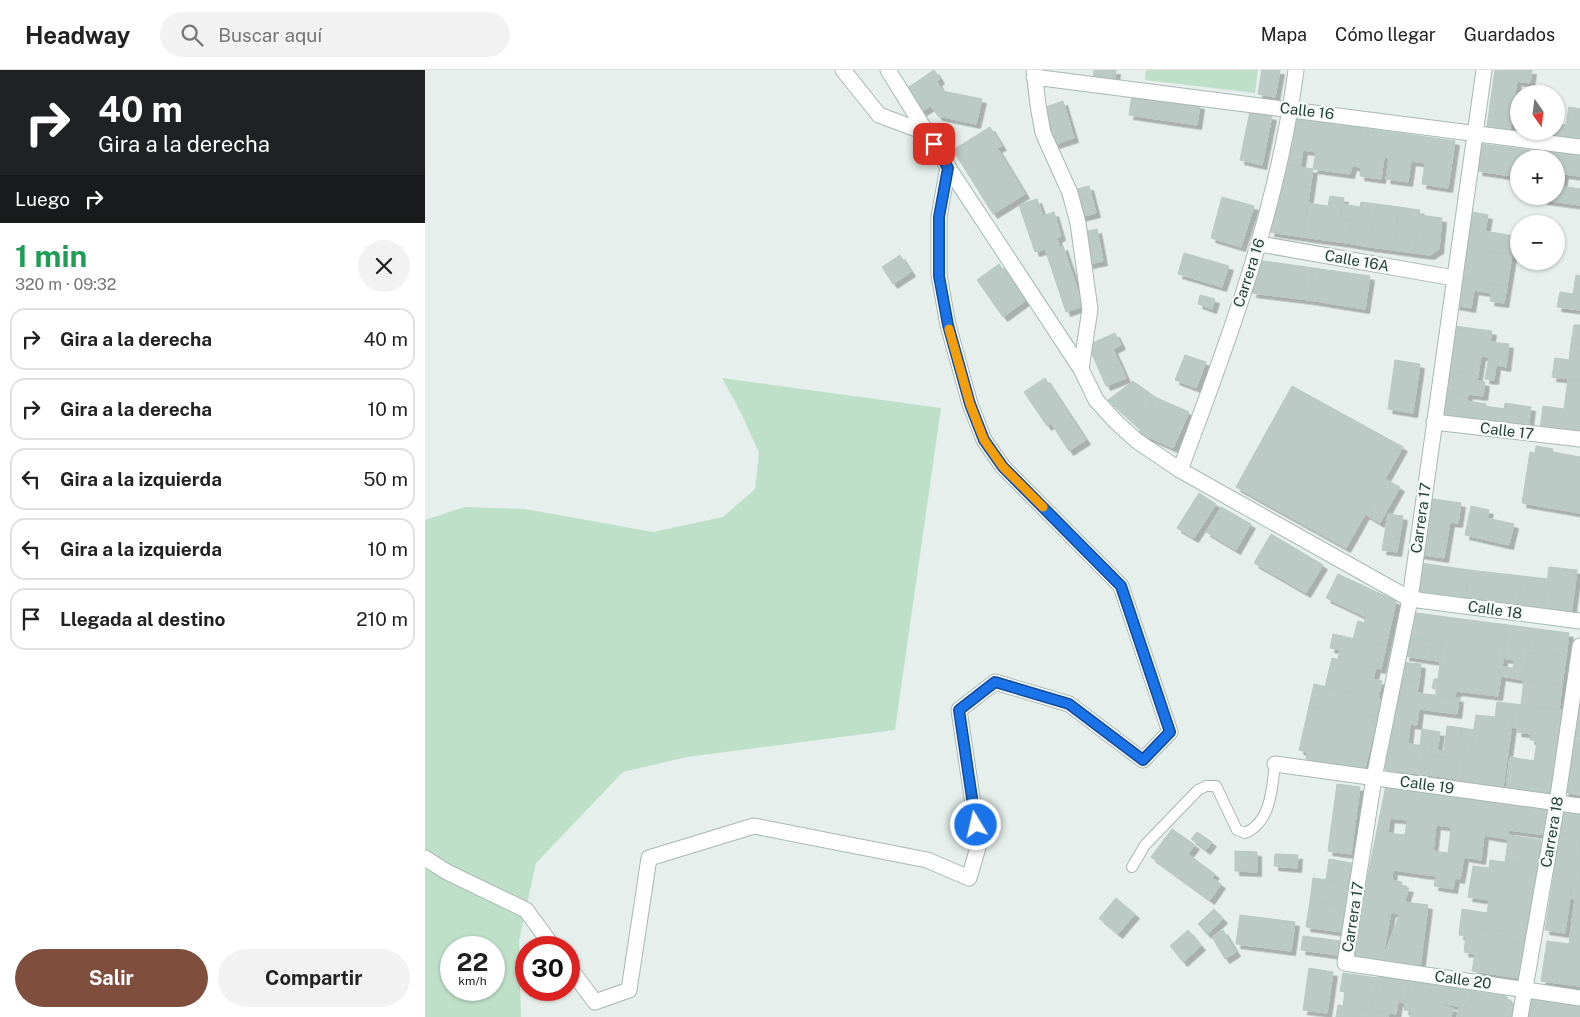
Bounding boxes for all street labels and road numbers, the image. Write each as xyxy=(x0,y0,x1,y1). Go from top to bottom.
street label: Calle 16 xyxy=(1279,99,1335,122)
street label: Carrera 16 xyxy=(1229,236,1268,310)
street label: Calle 16A xyxy=(1324,246,1391,275)
street label: Calle 17 xyxy=(1479,419,1535,442)
street label: Carrera 17 xyxy=(1407,481,1434,554)
street label: Calle 18 xyxy=(1467,597,1523,622)
street label: Calle 19 xyxy=(1399,772,1455,797)
street label: Carrera 18 xyxy=(1537,795,1566,869)
street label: Carrera 17 xyxy=(1339,880,1366,953)
street label: Calle 20 xyxy=(1434,967,1493,992)

